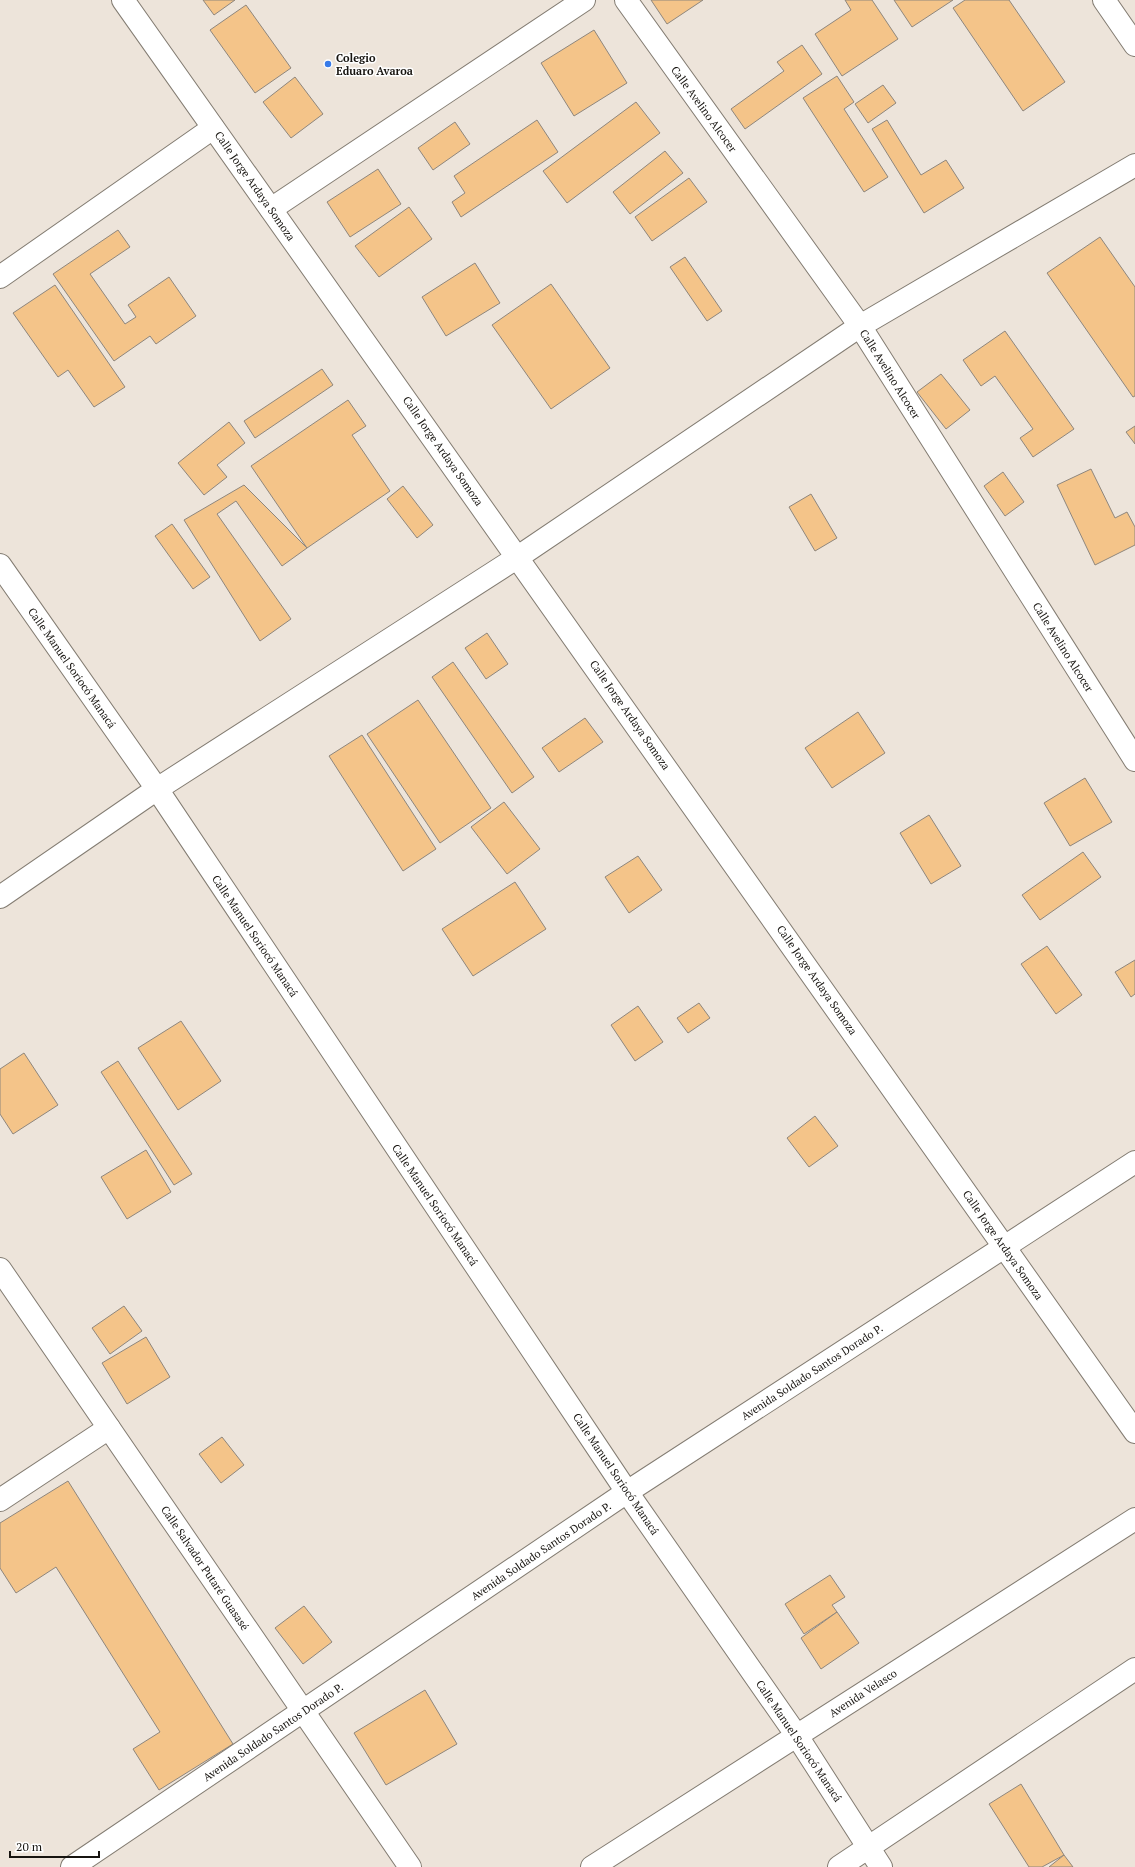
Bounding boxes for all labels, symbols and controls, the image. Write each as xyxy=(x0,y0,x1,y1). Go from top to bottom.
place label: Colegio Eduaro Avaroa xyxy=(336,51,413,78)
marker: Colegio Eduaro Avaroa xyxy=(323,59,333,69)
street label: Calle Avelino Alcocer xyxy=(668,63,740,155)
street label: Calle Jorge Ardaya Somoza xyxy=(212,128,299,244)
street label: Calle Avelino Alcocer xyxy=(857,327,924,422)
street label: Calle Jorge Ardaya Somoza xyxy=(400,393,487,509)
street label: Calle Avelino Alcocer xyxy=(1030,600,1097,695)
street label: Calle Manuel Soriocó Manacá xyxy=(25,605,119,731)
street label: Calle Jorge Ardaya Somoza xyxy=(587,657,674,773)
street label: Calle Manuel Soriocó Manacá xyxy=(209,872,301,1000)
street label: Calle Jorge Ardaya Somoza xyxy=(774,922,861,1038)
street label: Calle Manuel Soriocó Manacá xyxy=(389,1141,481,1269)
street label: Calle Jorge Ardaya Somoza xyxy=(960,1187,1047,1303)
street label: Avenida Soldado Santos Dorado P. xyxy=(739,1321,885,1423)
street label: Calle Manuel Soriocó Manacá xyxy=(570,1410,662,1538)
street label: Avenida Soldado Santos Dorado P. xyxy=(468,1499,614,1603)
street label: Calle Salvador Putaré Guasasé xyxy=(158,1503,252,1633)
street label: Avenida Velasco xyxy=(826,1666,900,1720)
street label: Calle Manuel Soriocó Manacá xyxy=(753,1677,845,1805)
street label: Avenida Soldado Santos Dorado P. xyxy=(200,1680,346,1784)
scale bar xyxy=(10,1833,99,1859)
text: 20 m xyxy=(16,1839,43,1854)

